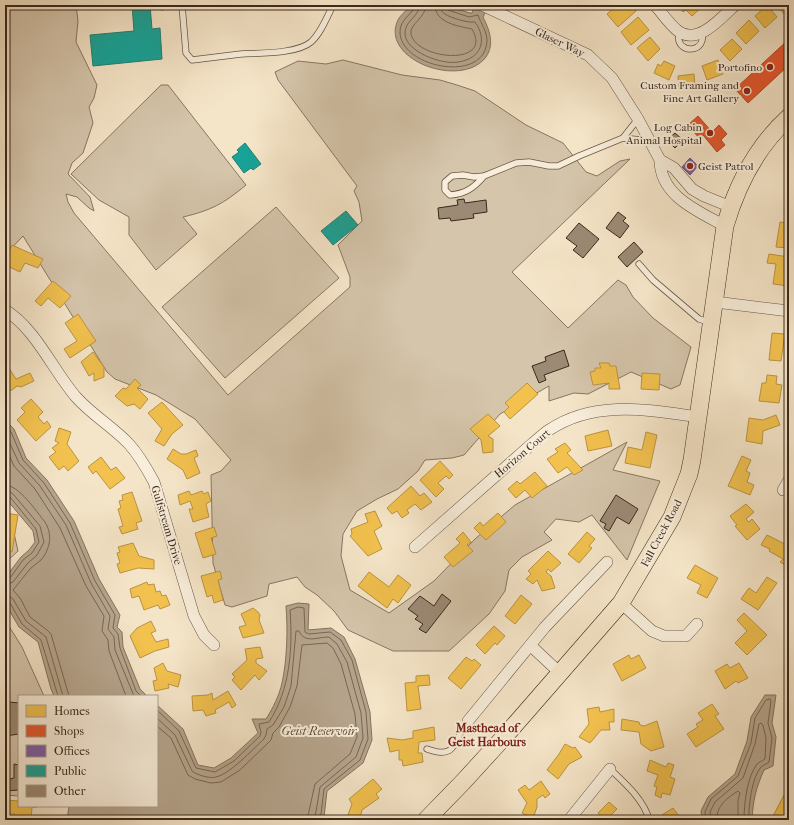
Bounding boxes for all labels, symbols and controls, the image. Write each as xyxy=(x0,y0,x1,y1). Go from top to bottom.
street label: Glaser Way xyxy=(533,25,588,60)
place label: Portofino xyxy=(718,61,762,74)
marker: Portofino xyxy=(765,62,775,72)
place label: Custom Framing and Fine Art Gallery xyxy=(640,79,740,105)
marker: Custom Framing and Fine Art Gallery xyxy=(742,86,752,96)
place label: Log Cabin Animal Hospital xyxy=(625,121,703,147)
marker: Log Cabin Animal Hospital xyxy=(705,128,715,138)
place label: Geist Patrol xyxy=(698,160,754,173)
marker: Geist Patrol xyxy=(685,161,695,171)
street label: Horizon Court xyxy=(492,426,553,481)
street label: Gulfstream Drive xyxy=(148,484,185,567)
street label: Fall Creek Road xyxy=(638,496,685,569)
legend xyxy=(18,695,158,807)
text: Homes xyxy=(54,704,90,718)
district label: Masthead of Geist Harbours xyxy=(448,721,527,749)
text: Shops xyxy=(54,724,84,738)
water label: Geist Reservoir xyxy=(282,724,358,738)
text: Offices xyxy=(54,744,90,758)
text: Public xyxy=(54,764,86,778)
text: Other xyxy=(54,784,86,798)

